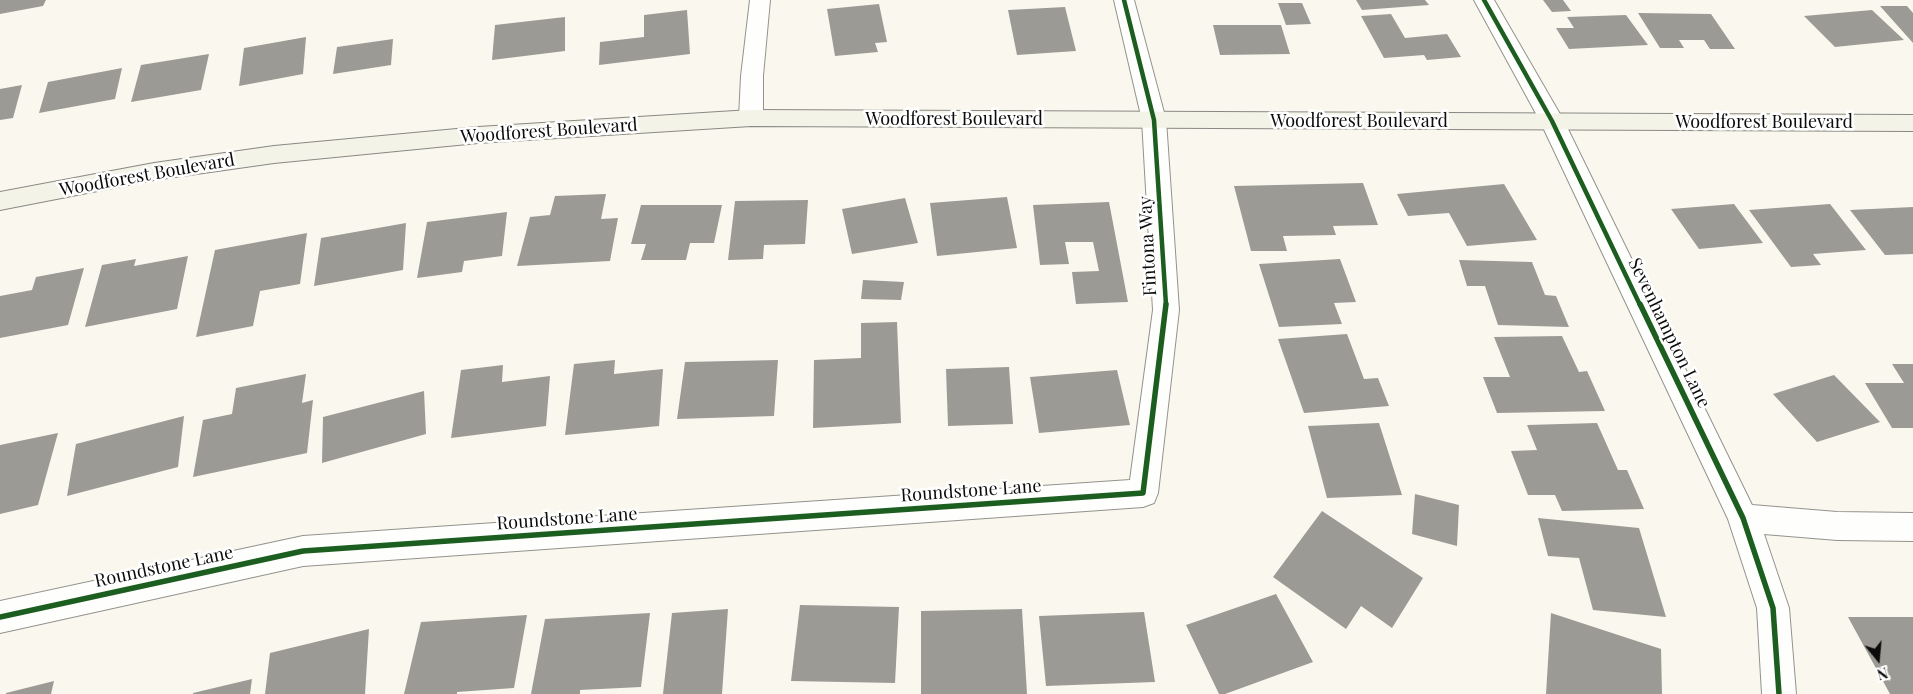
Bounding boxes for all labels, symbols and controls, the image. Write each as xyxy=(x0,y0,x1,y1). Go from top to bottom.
street label: Woodforest Boulevard xyxy=(865,108,1043,130)
street label: Woodforest Boulevard xyxy=(1270,110,1448,132)
street label: Woodforest Boulevard xyxy=(1675,111,1853,133)
street label: Woodforest Boulevard xyxy=(460,114,638,148)
street label: Woodforest Boulevard xyxy=(58,149,236,201)
street label: Fintona Way xyxy=(1135,195,1161,297)
street label: Sevenhampton Lane xyxy=(1623,255,1715,411)
street label: Roundstone Lane xyxy=(900,475,1042,507)
street label: Roundstone Lane xyxy=(496,503,638,535)
street label: Roundstone Lane xyxy=(93,542,235,592)
north arrow xyxy=(1853,634,1903,684)
text: N xyxy=(1875,663,1890,684)

